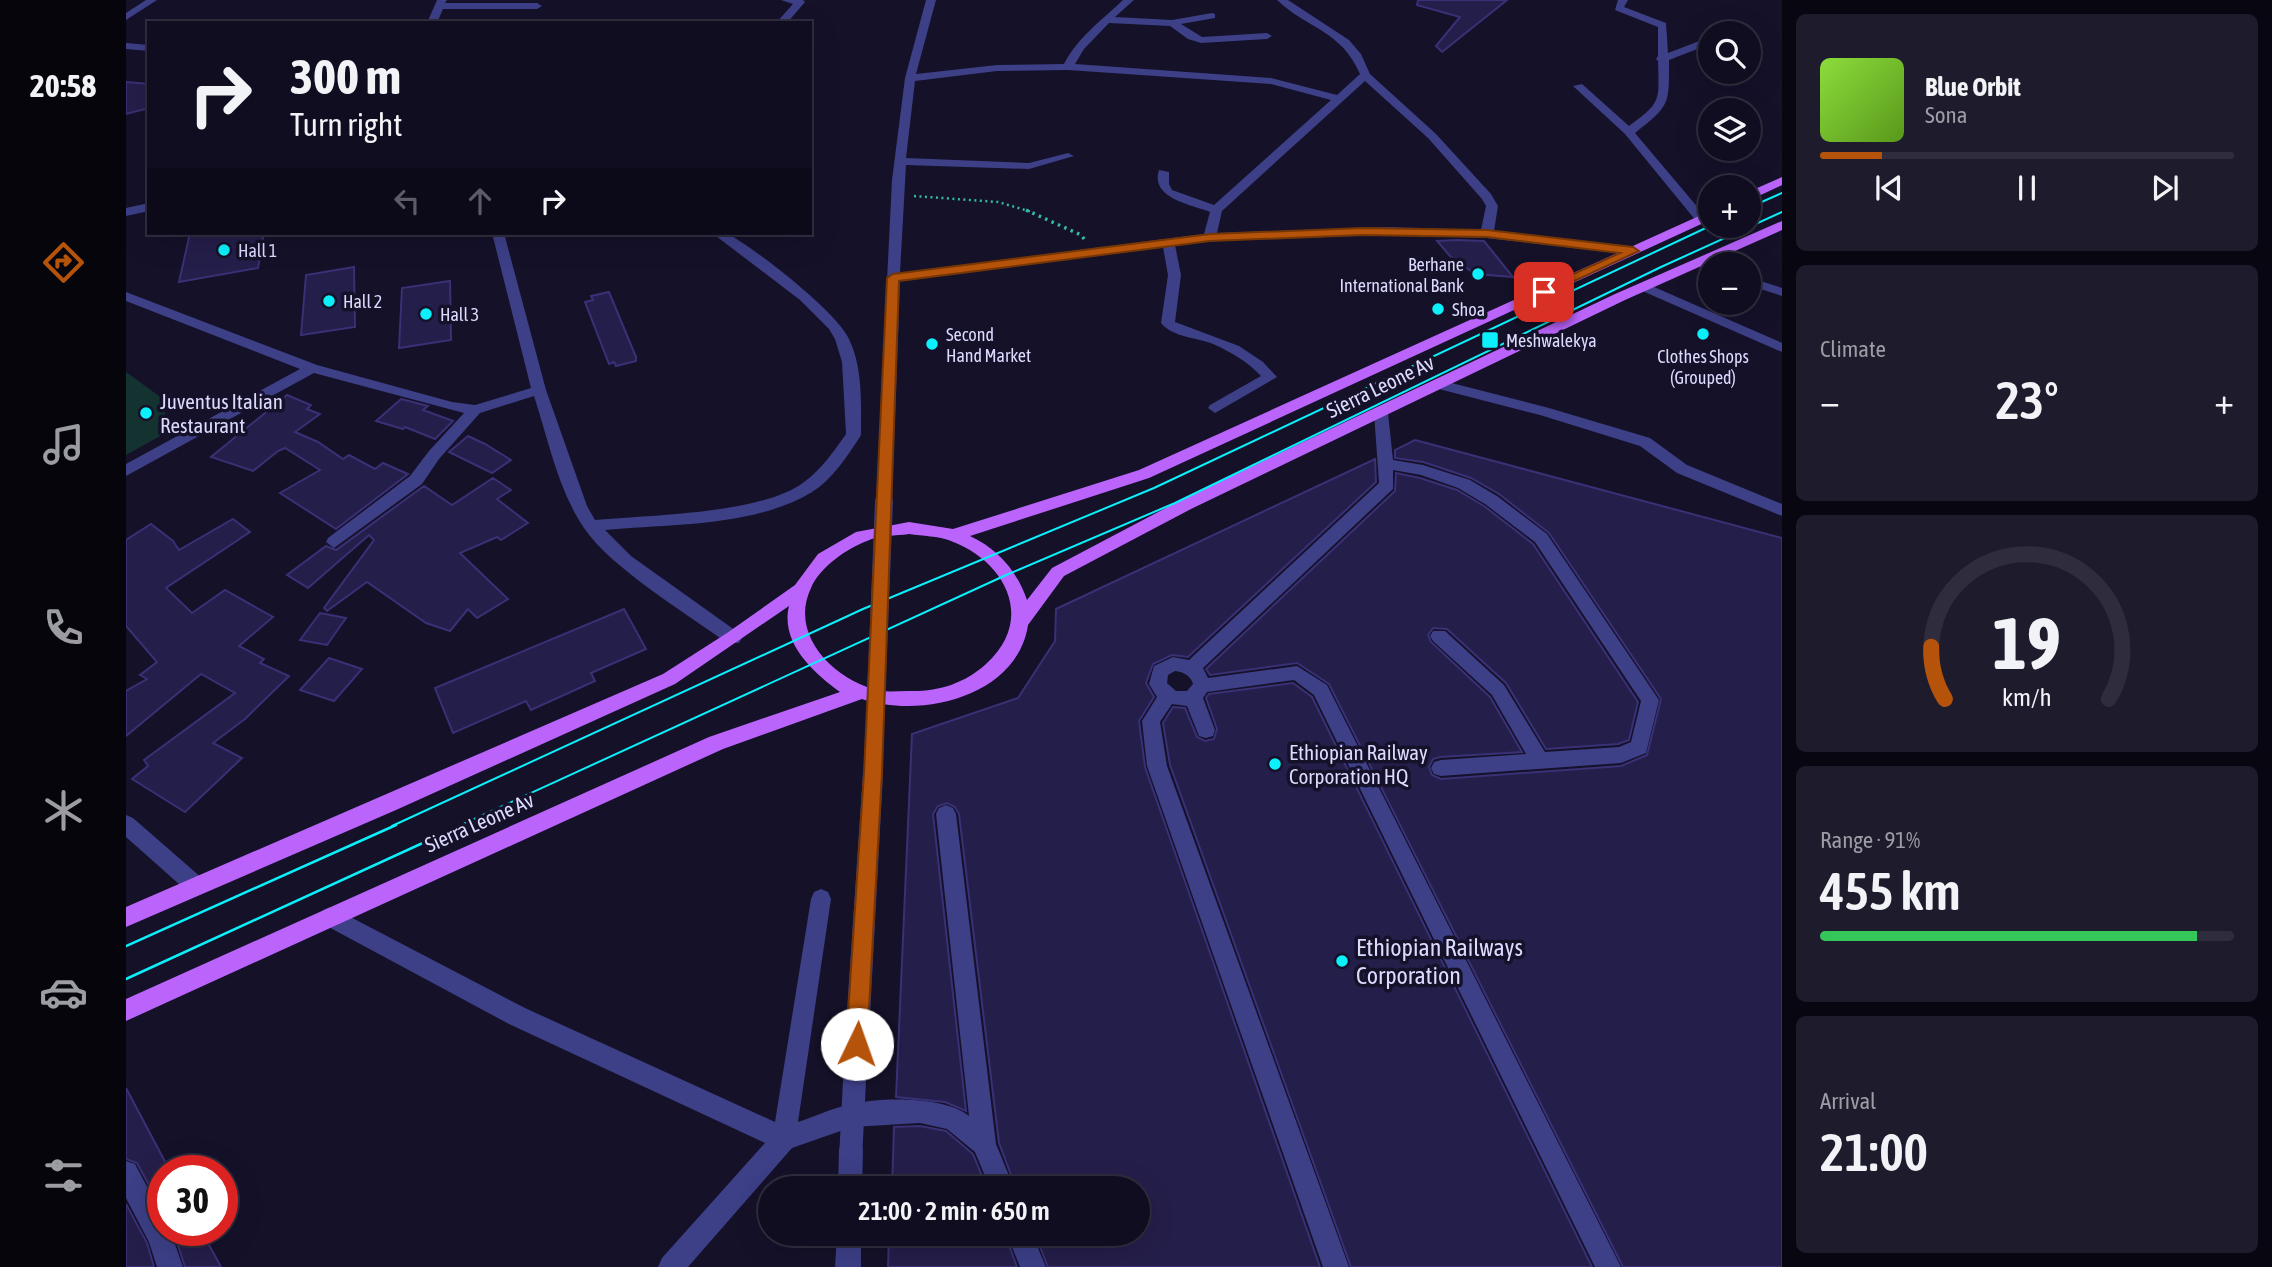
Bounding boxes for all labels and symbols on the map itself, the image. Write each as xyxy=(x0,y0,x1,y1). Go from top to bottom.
place label: Hall 1 xyxy=(238,240,277,261)
marker: Hall 1 xyxy=(216,242,232,258)
place label: Berhane International Bank xyxy=(1339,254,1464,296)
pin xyxy=(1514,262,1574,322)
marker: Berhane International Bank xyxy=(1470,266,1486,282)
place label: Hall 2 xyxy=(343,291,382,312)
marker: Hall 2 xyxy=(321,293,337,309)
place label: Shoa xyxy=(1452,299,1485,320)
marker: Shoa xyxy=(1430,301,1446,317)
place label: Hall 3 xyxy=(440,304,479,325)
marker: Hall 3 xyxy=(418,306,434,322)
place label: Second Hand Market xyxy=(946,324,1031,366)
marker: Clothes Shops (Grouped) xyxy=(1695,326,1711,342)
marker: Meshwalekya xyxy=(1480,330,1500,350)
place label: Meshwalekya xyxy=(1506,330,1597,351)
marker: Second Hand Market xyxy=(924,336,940,352)
place label: Clothes Shops (Grouped) xyxy=(1657,346,1749,388)
street label: Sierra Leone Av xyxy=(1322,349,1438,422)
place label: Juventus Italian Restaurant xyxy=(160,389,283,437)
marker: Juventus Italian Restaurant xyxy=(138,405,154,421)
place label: Ethiopian Railway Corporation HQ xyxy=(1289,740,1428,788)
marker: Ethiopian Railway Corporation HQ xyxy=(1267,756,1283,772)
street label: Sierra Leone Av xyxy=(421,787,538,857)
place label: Ethiopian Railways Corporation xyxy=(1356,934,1523,989)
marker: Ethiopian Railways Corporation xyxy=(1334,953,1350,969)
position arrow xyxy=(820,1007,894,1081)
speed limit sign: 30 xyxy=(147,1155,238,1246)

